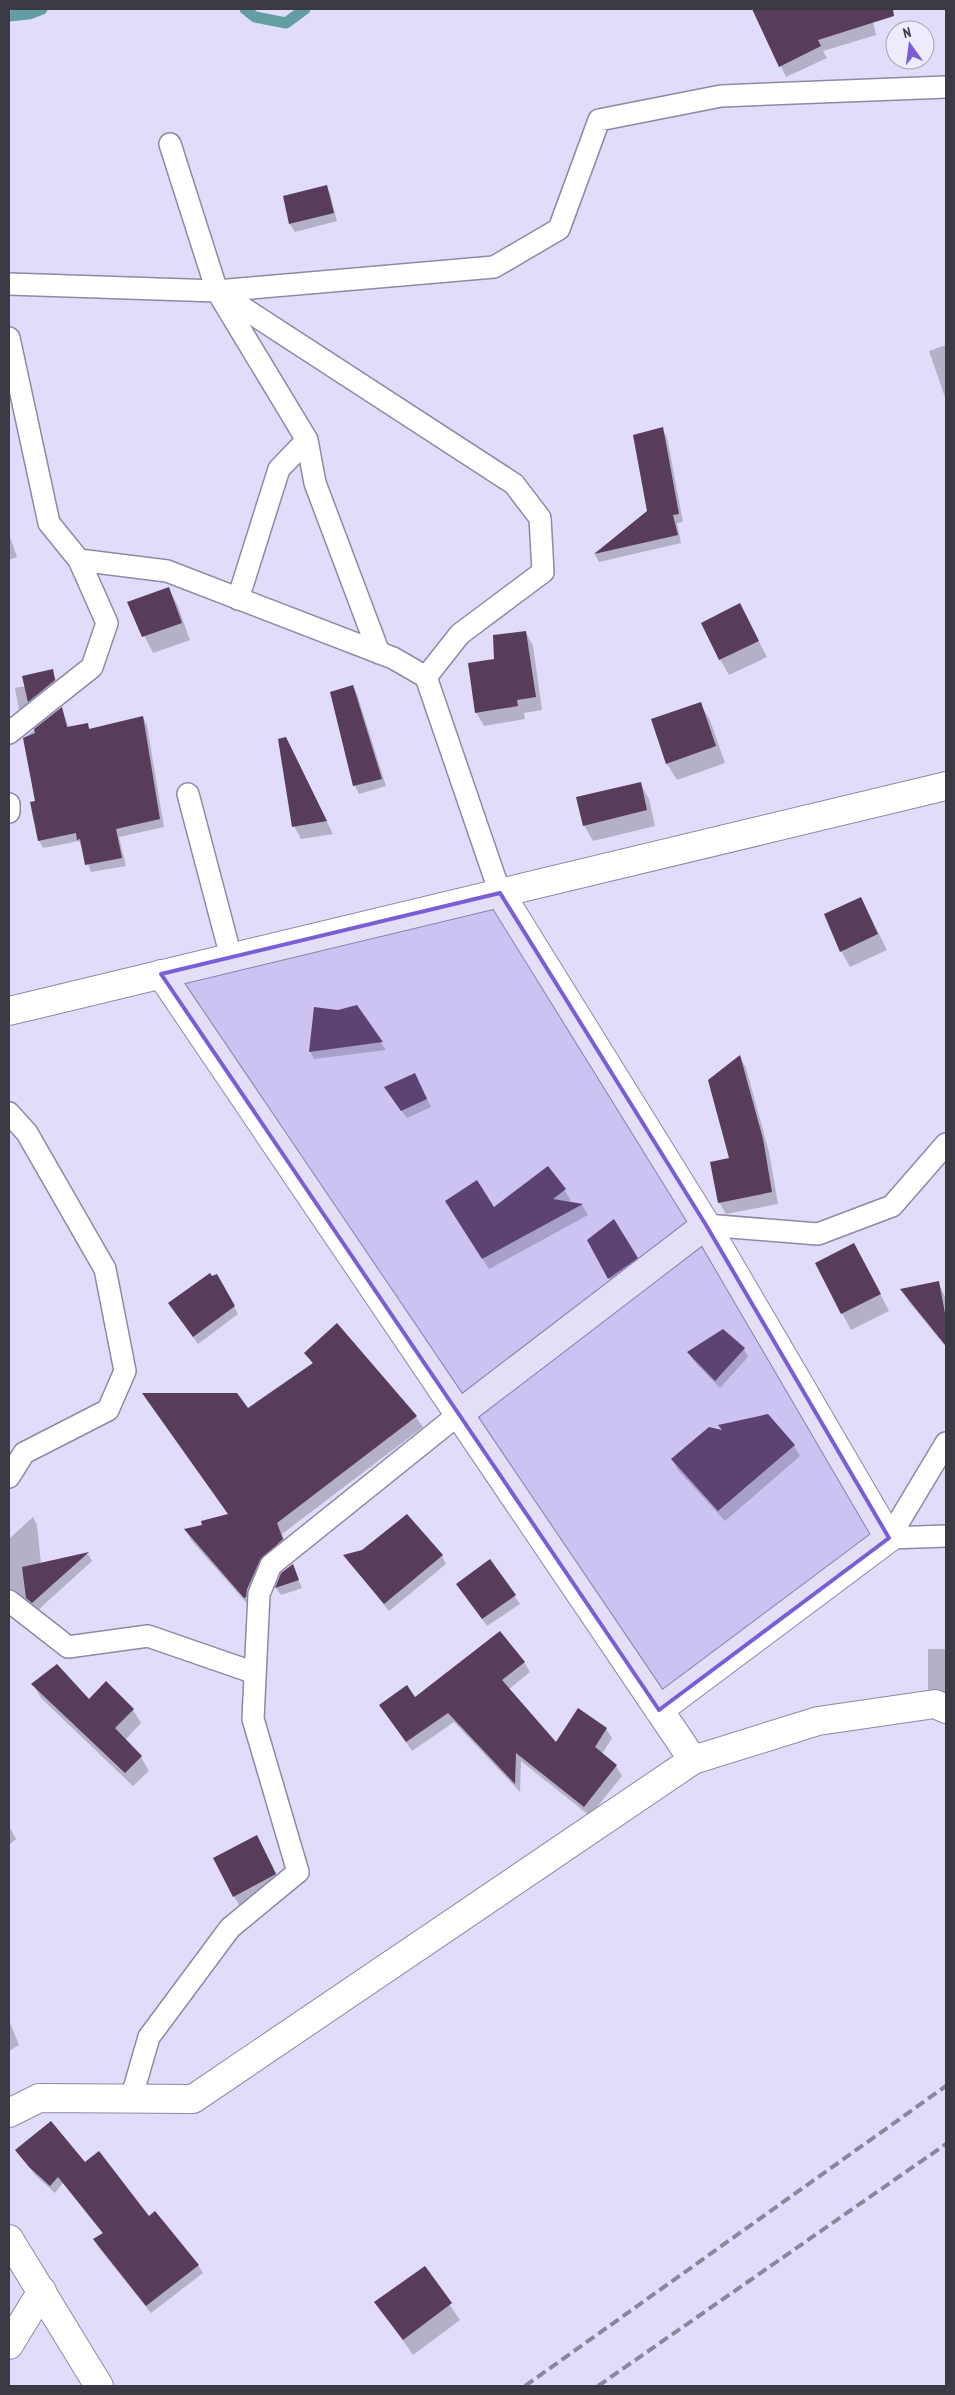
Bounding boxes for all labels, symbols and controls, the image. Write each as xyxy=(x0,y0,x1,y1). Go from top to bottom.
north arrow xyxy=(885,20,935,70)
text: N xyxy=(901,23,913,42)

